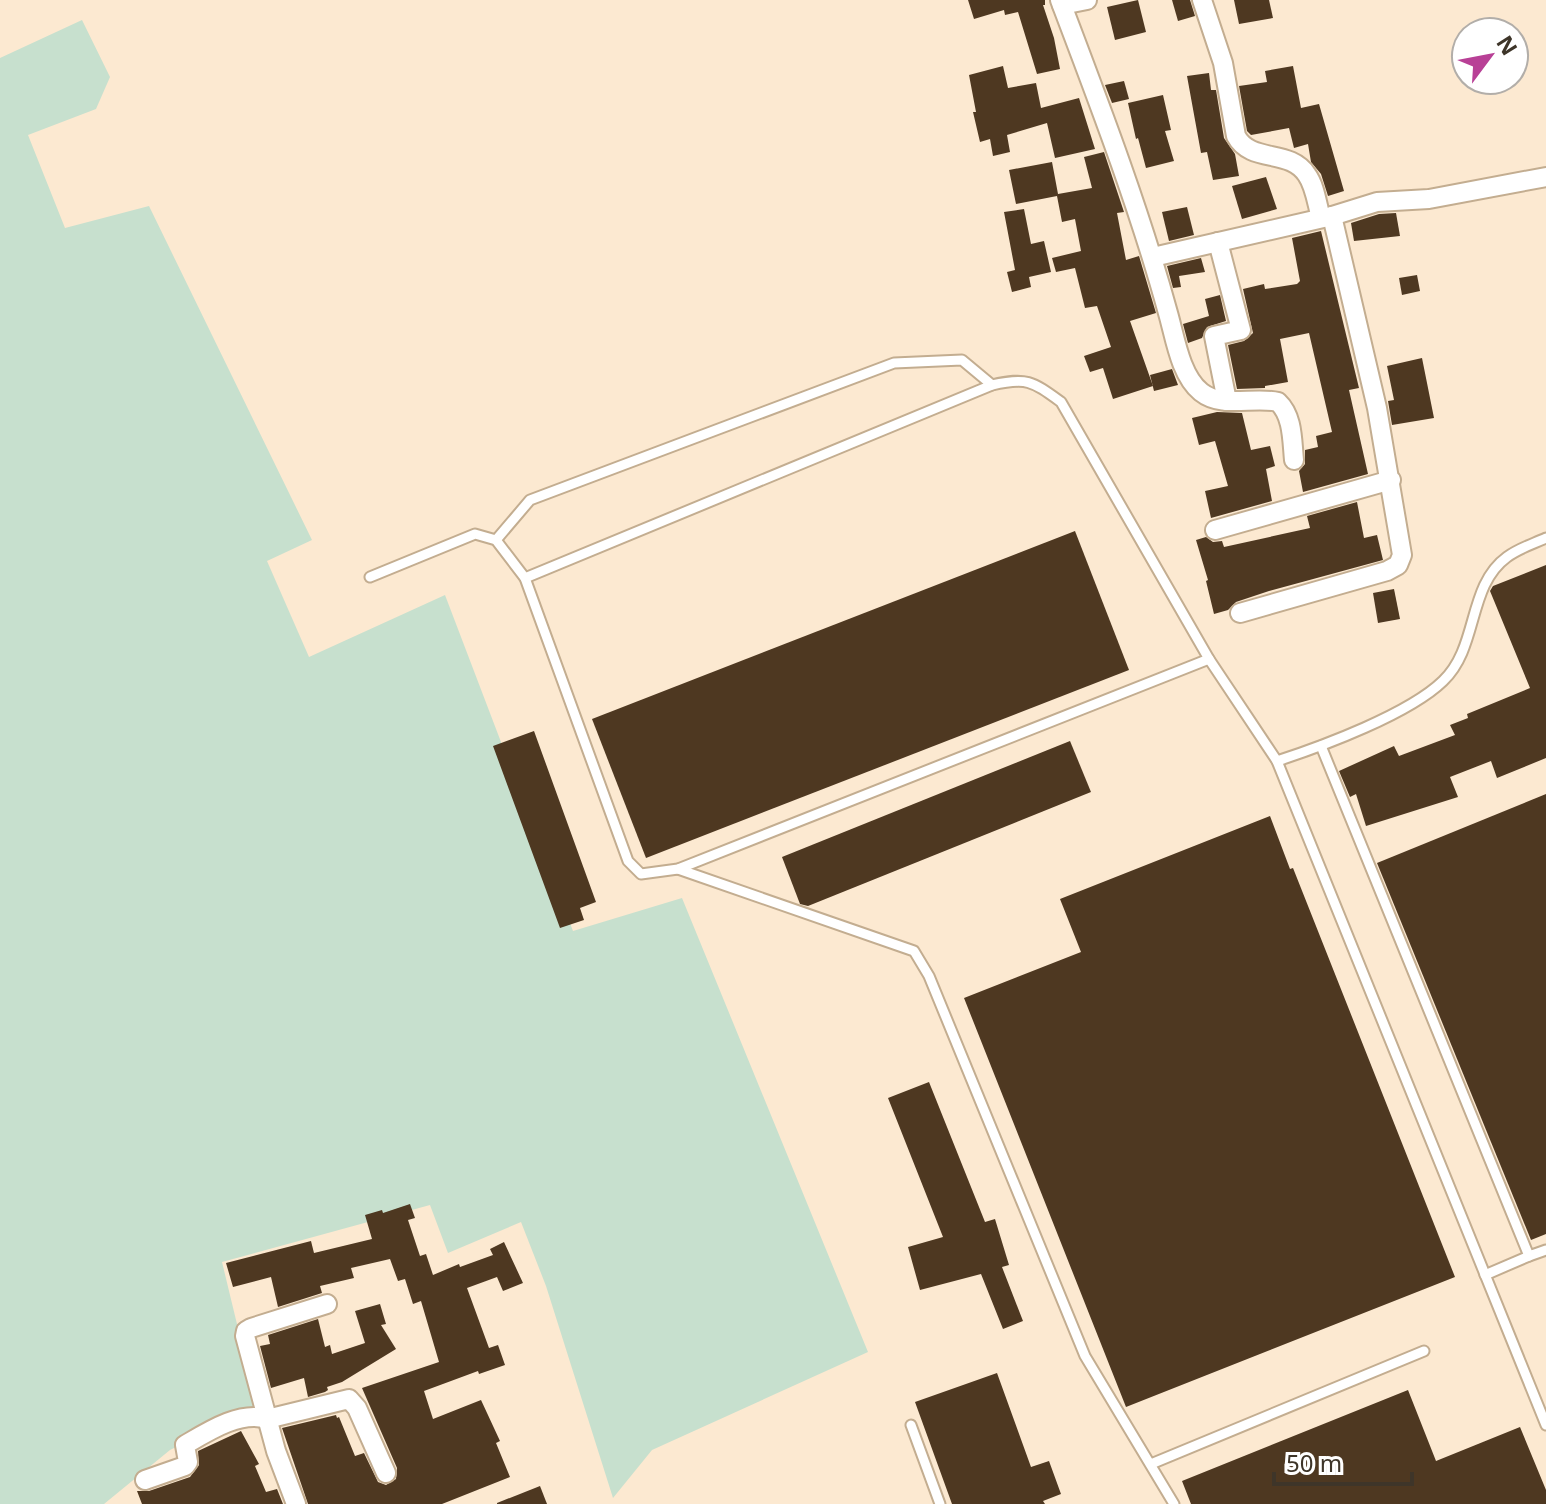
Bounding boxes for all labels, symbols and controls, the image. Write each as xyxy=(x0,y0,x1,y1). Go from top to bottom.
north arrow xyxy=(1450,16,1530,96)
text: N xyxy=(1490,29,1525,60)
scale bar xyxy=(1274,1436,1412,1486)
text: 50 m xyxy=(1286,1446,1342,1479)

